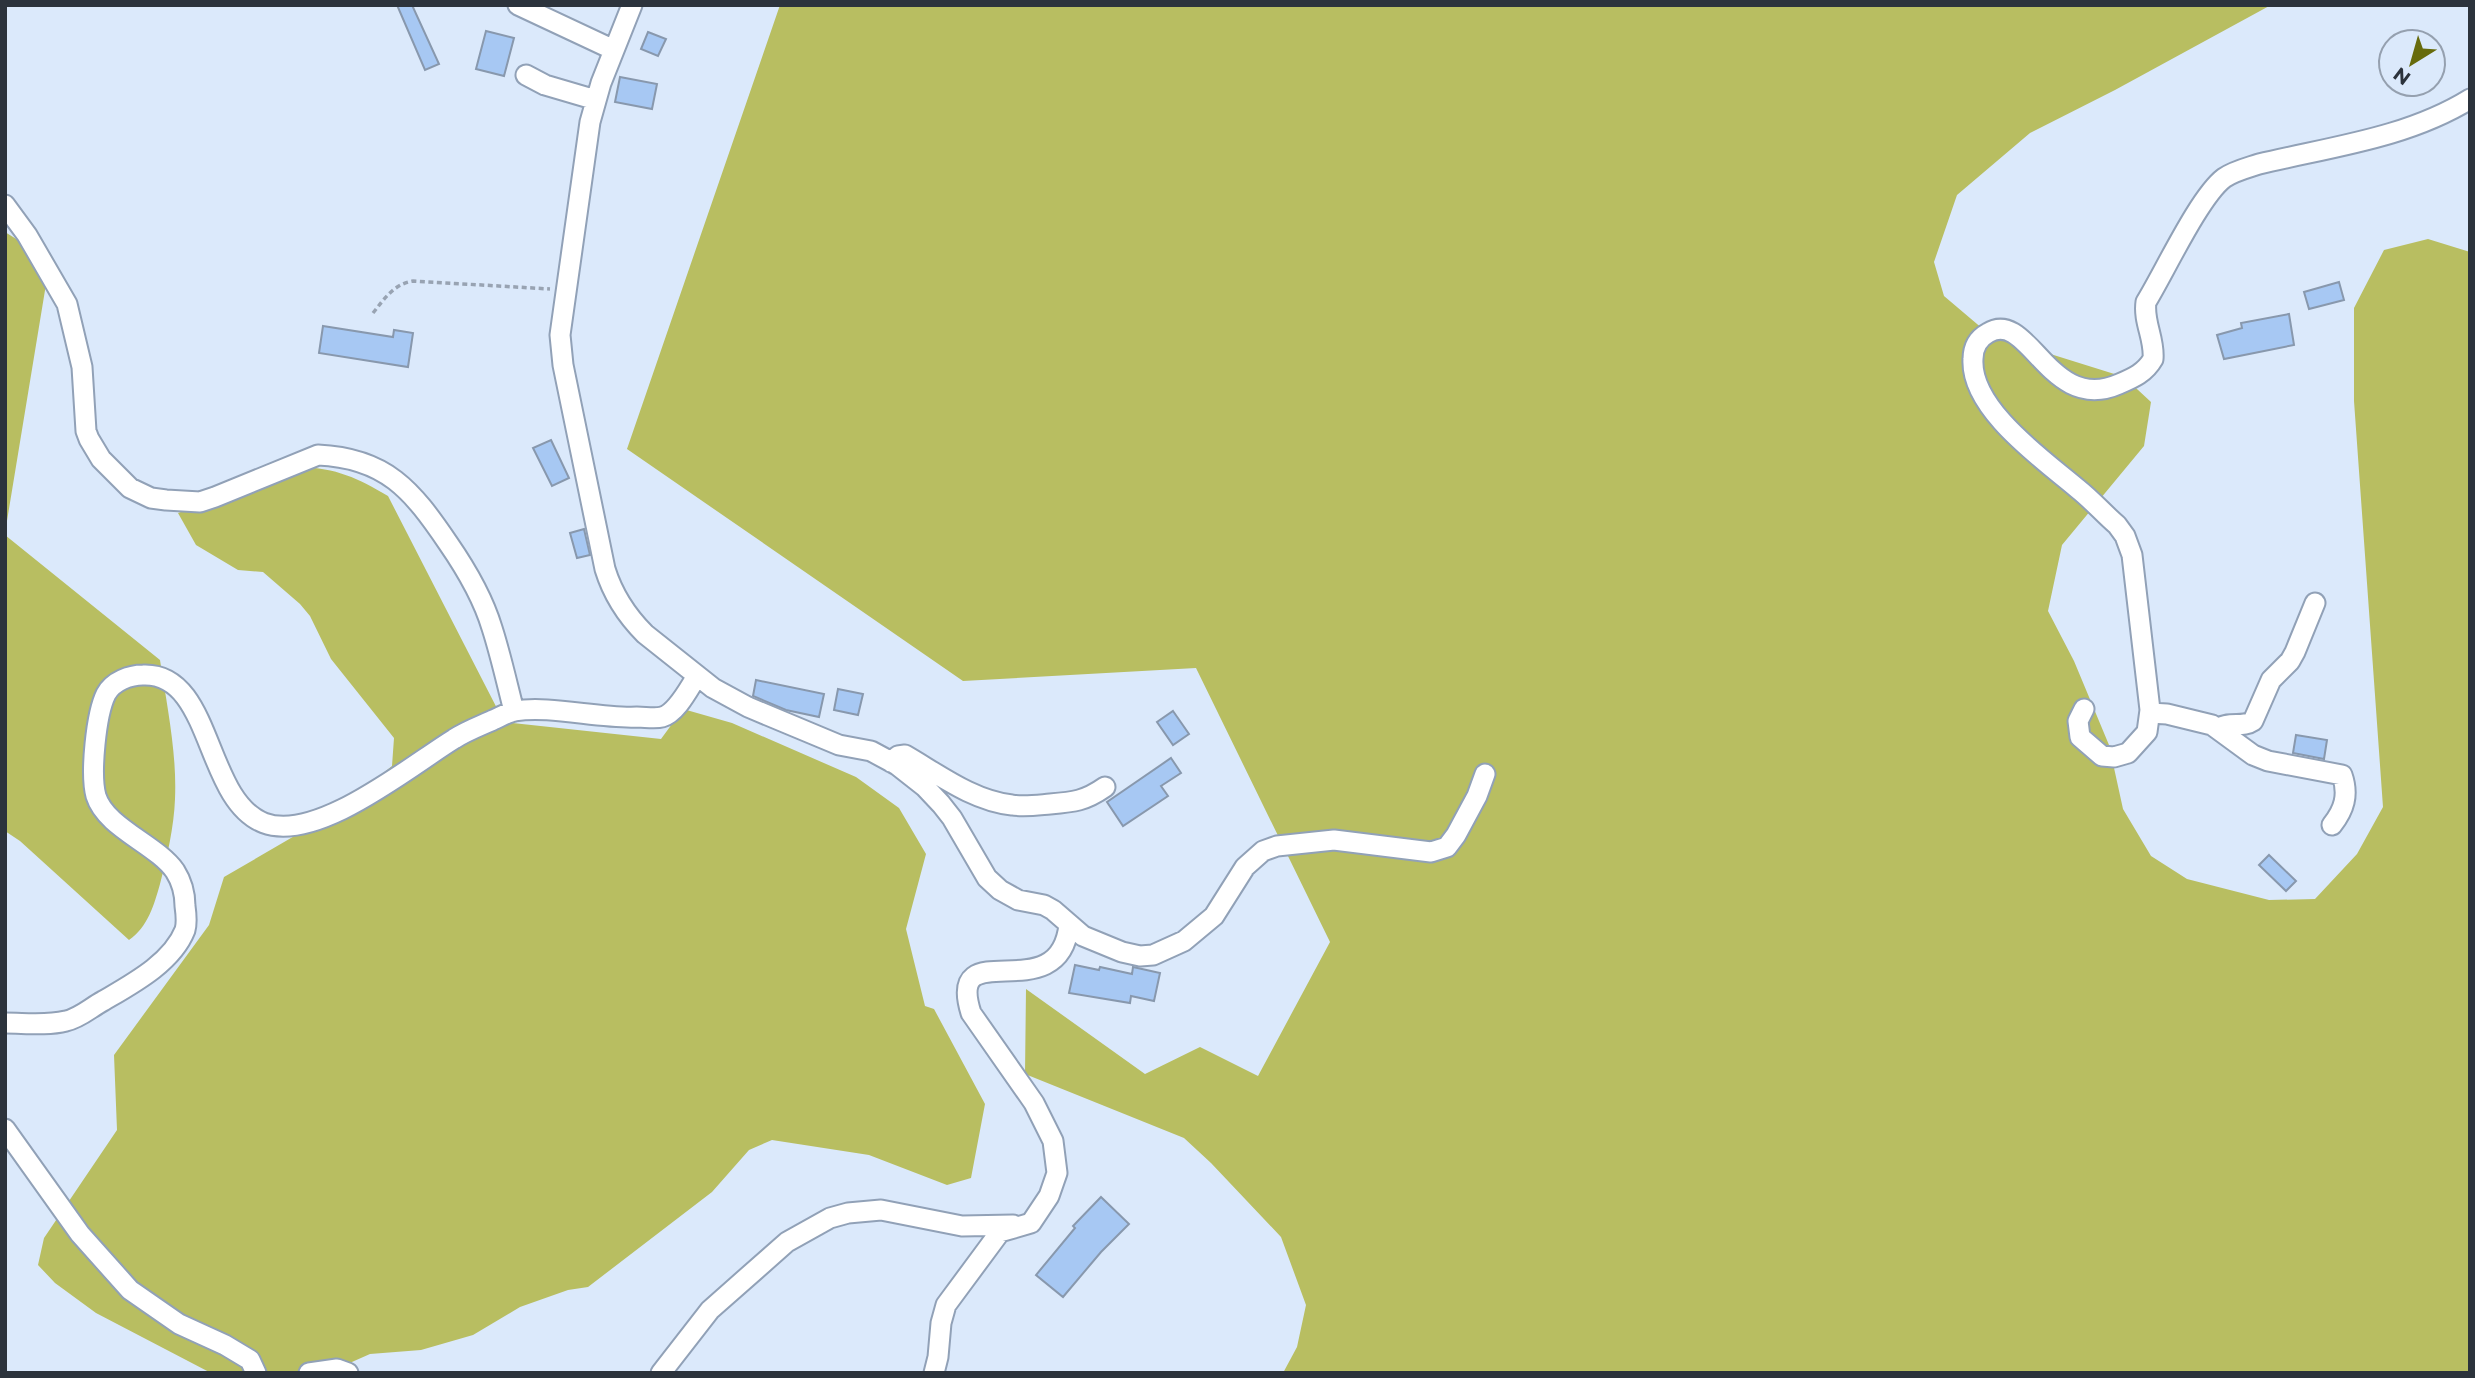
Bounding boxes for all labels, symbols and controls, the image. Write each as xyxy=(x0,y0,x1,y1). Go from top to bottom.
north arrow xyxy=(2377,28,2447,98)
text: N xyxy=(2389,62,2415,90)

